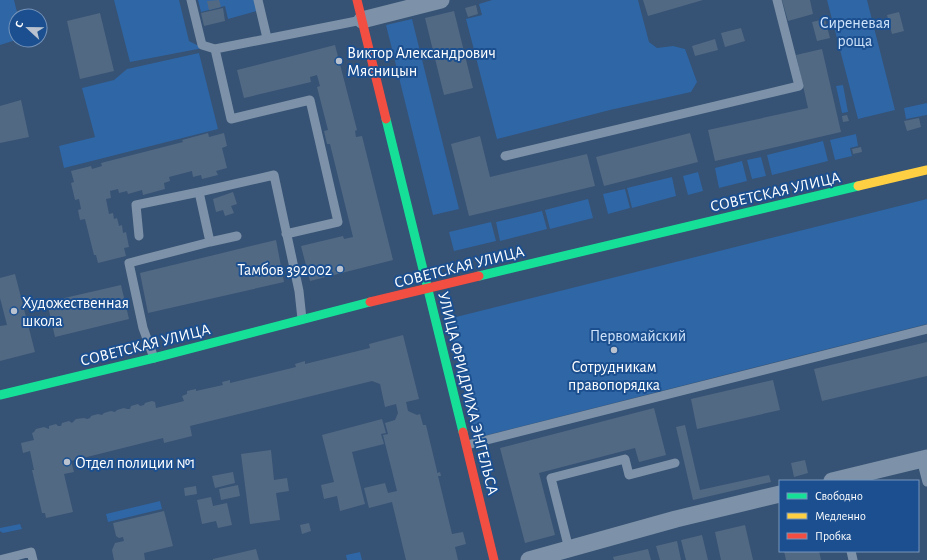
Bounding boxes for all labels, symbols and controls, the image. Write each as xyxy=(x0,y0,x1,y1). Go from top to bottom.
north arrow xyxy=(8,8,48,48)
park label: Сиреневая роща xyxy=(820,15,890,49)
text: С xyxy=(13,20,25,29)
place label: Виктор Александрович Мясницын xyxy=(347,45,496,79)
marker: Виктор Александрович Мясницын xyxy=(334,56,344,66)
street label: СОВЕТСКАЯ УЛИЦА xyxy=(709,169,842,215)
street label: СОВЕТСКАЯ УЛИЦА xyxy=(393,243,526,291)
place label: Тамбов 392002 xyxy=(238,262,332,278)
marker: Тамбов 392002 xyxy=(335,264,345,274)
street label: УЛИЦА ФРИДРИХА ЭНГЕЛЬСА xyxy=(435,290,501,497)
place label: Художественная школа xyxy=(22,295,129,329)
marker: Художественная школа xyxy=(9,306,19,316)
street label: СОВЕТСКАЯ УЛИЦА xyxy=(79,321,212,369)
park label: Первомайский xyxy=(590,328,686,344)
marker: Сотрудникам правопорядка xyxy=(609,345,619,355)
place label: Сотрудникам правопорядка xyxy=(568,359,660,393)
place label: Отдел полиции №1 xyxy=(75,455,196,471)
marker: Отдел полиции №1 xyxy=(62,457,72,467)
legend xyxy=(779,480,919,552)
text: Свободно xyxy=(815,490,863,502)
text: Медленно xyxy=(815,510,866,522)
text: Пробка xyxy=(815,530,852,542)

